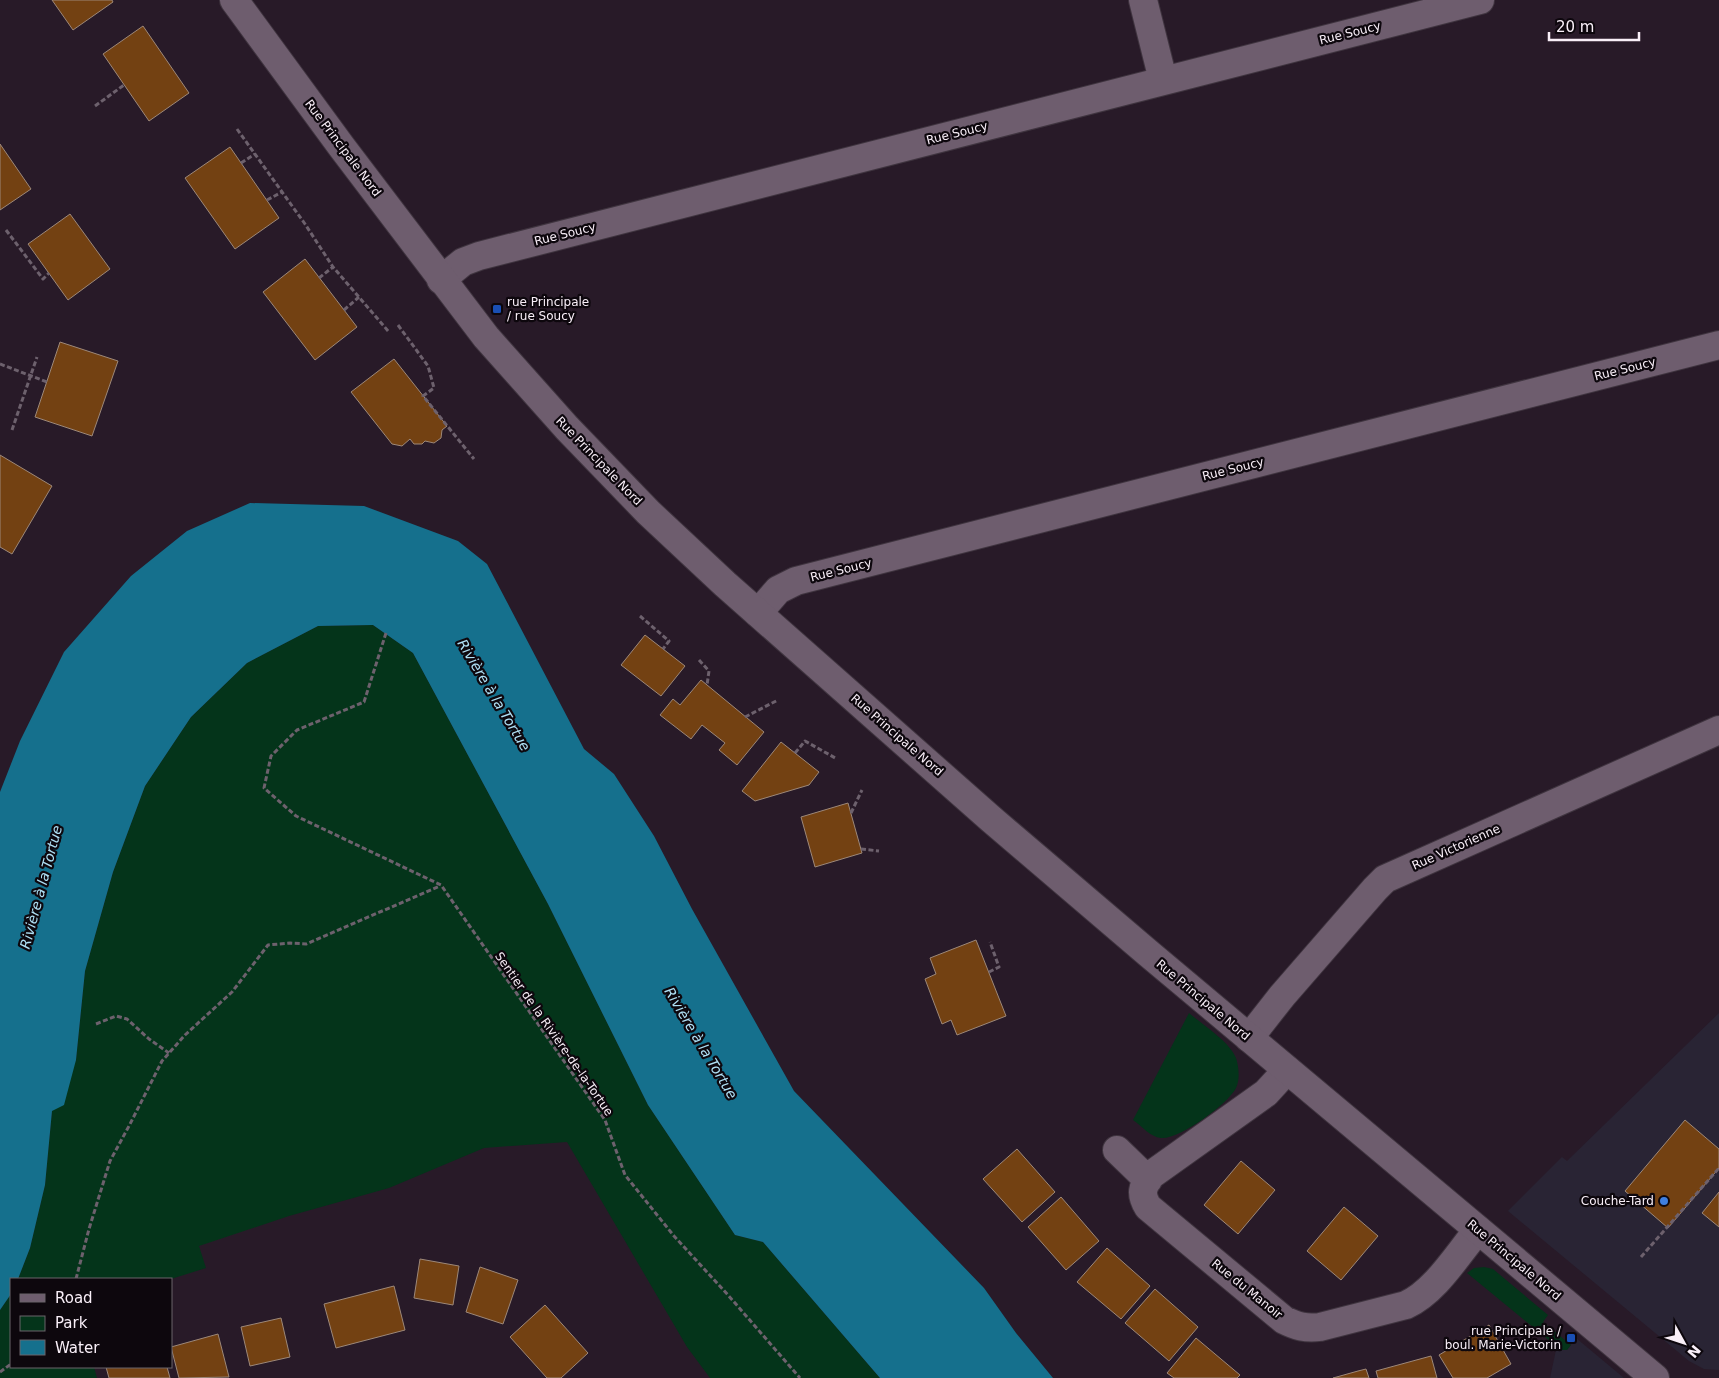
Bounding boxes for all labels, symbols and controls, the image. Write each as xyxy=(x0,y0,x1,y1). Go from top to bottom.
scale bar xyxy=(1549,10,1639,42)
text: 20 m xyxy=(1556,18,1594,36)
street label: Rue Soucy xyxy=(1318,19,1382,47)
street label: Rue Principale Nord xyxy=(302,97,384,199)
street label: Rue Soucy xyxy=(925,119,989,147)
street label: Rue Soucy xyxy=(533,220,597,248)
place label: rue Principale / rue Soucy xyxy=(507,295,589,323)
marker: rue Principale / rue Soucy xyxy=(491,303,503,315)
street label: Rue Soucy xyxy=(1593,355,1657,383)
street label: Rue Principale Nord xyxy=(553,414,645,508)
street label: Rue Soucy xyxy=(1201,455,1265,483)
street label: Rue Soucy xyxy=(809,556,873,584)
water label: Rivière à la Tortue xyxy=(454,636,534,754)
street label: Rue Principale Nord xyxy=(848,691,946,779)
street label: Rue Victorienne xyxy=(1410,821,1502,873)
water label: Rivière à la Tortue xyxy=(17,823,65,951)
street label: Sentier de la Rivière-de-la-Tortue xyxy=(492,950,616,1118)
street label: Rue Principale Nord xyxy=(1153,957,1253,1043)
water label: Rivière à la Tortue xyxy=(661,984,741,1102)
place label: Couche-Tard xyxy=(1581,1194,1654,1208)
marker: Couche-Tard xyxy=(1658,1195,1670,1207)
street label: Rue Principale Nord xyxy=(1464,1217,1564,1303)
street label: Rue du Manoir xyxy=(1209,1256,1285,1322)
legend xyxy=(10,1278,172,1368)
text: Road xyxy=(55,1289,93,1307)
text: Park xyxy=(55,1314,88,1332)
north arrow xyxy=(1659,1318,1709,1368)
place label: rue Principale / boul. Marie-Victorin xyxy=(1445,1324,1562,1352)
marker: rue Principale / boul. Marie-Victorin xyxy=(1565,1332,1577,1344)
text: Water xyxy=(55,1339,100,1357)
text: N xyxy=(1684,1342,1704,1361)

